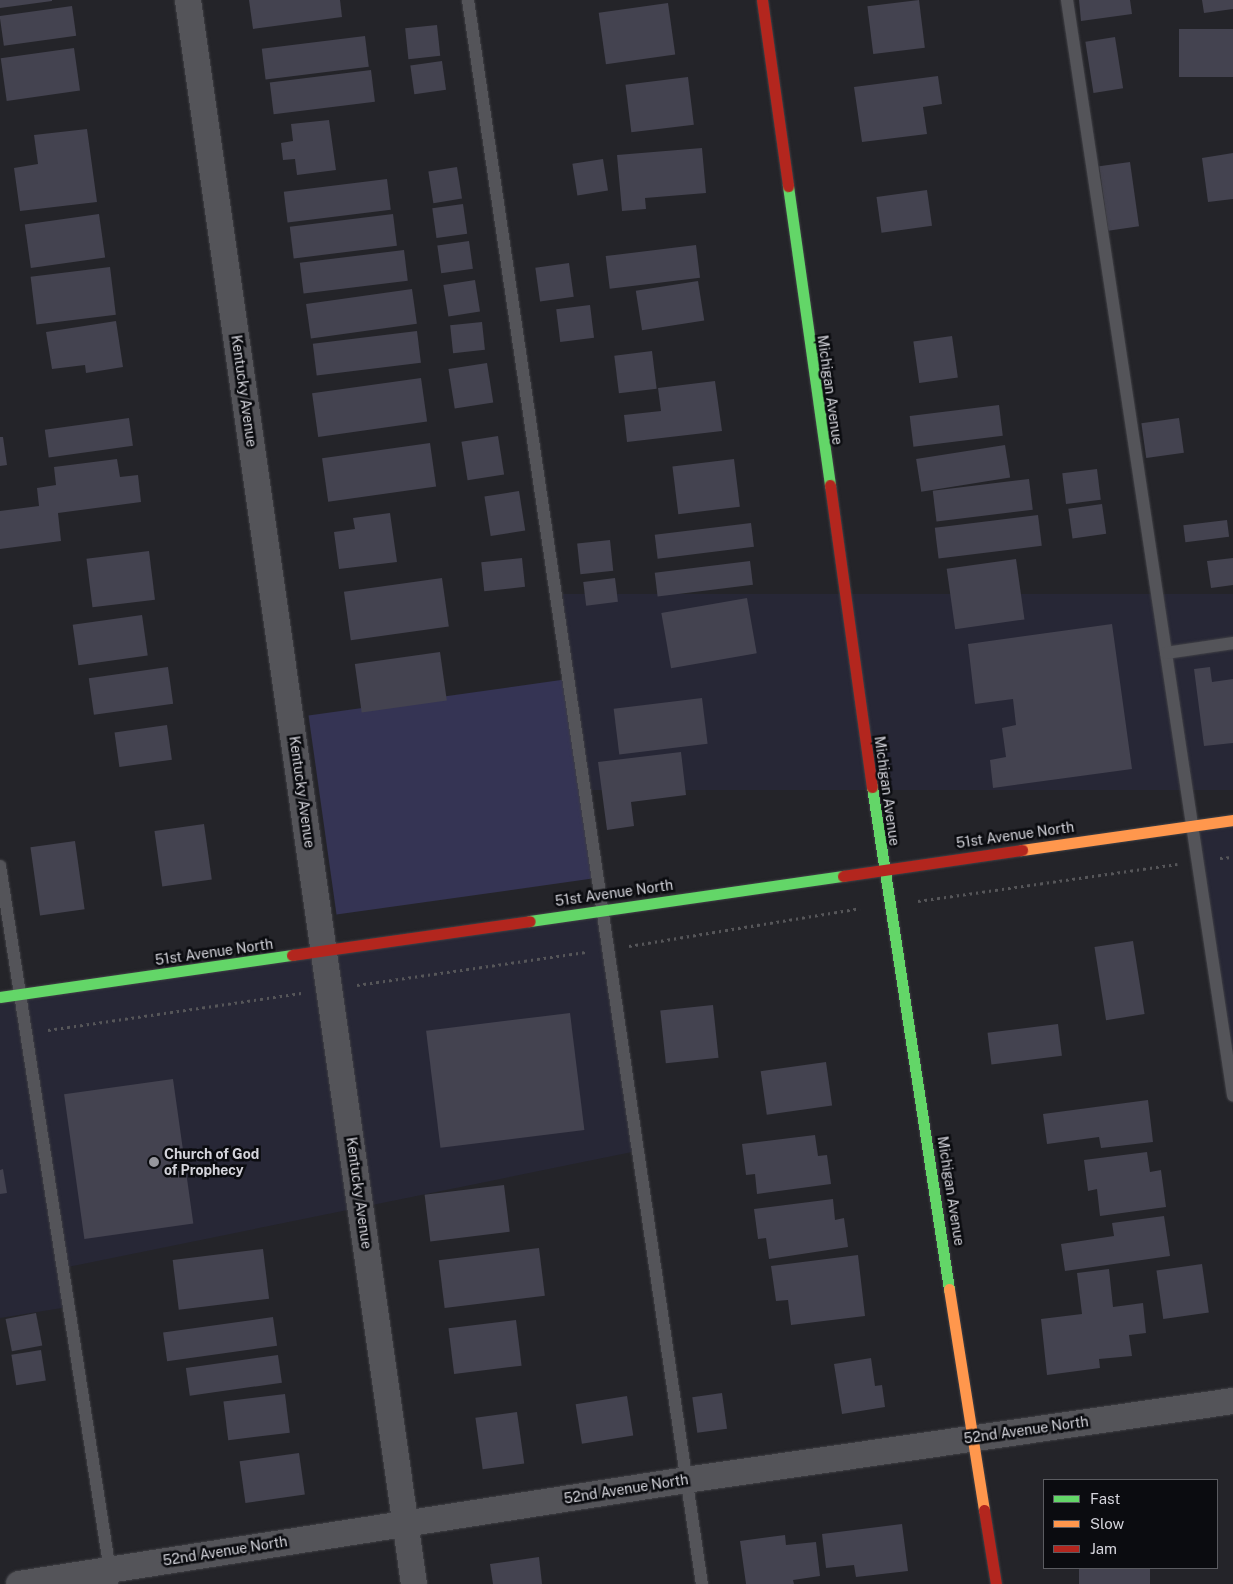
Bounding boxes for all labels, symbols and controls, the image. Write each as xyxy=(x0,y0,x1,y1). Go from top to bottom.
street label: Kentucky Avenue xyxy=(228,334,260,448)
street label: Michigan Avenue xyxy=(814,334,846,446)
street label: Kentucky Avenue xyxy=(286,735,318,849)
street label: Michigan Avenue xyxy=(871,735,903,847)
street label: 51st Avenue North xyxy=(955,818,1075,852)
street label: 51st Avenue North xyxy=(554,876,674,910)
street label: 51st Avenue North xyxy=(154,935,274,969)
street label: Michigan Avenue xyxy=(934,1135,968,1247)
street label: Kentucky Avenue xyxy=(343,1136,375,1250)
place label: Church of God of Prophecy xyxy=(164,1146,259,1178)
marker: Church of God of Prophecy xyxy=(148,1156,160,1168)
street label: 52nd Avenue North xyxy=(963,1413,1089,1447)
street label: 52nd Avenue North xyxy=(563,1471,689,1507)
legend xyxy=(1043,1479,1218,1569)
text: Fast xyxy=(1090,1490,1120,1507)
text: Slow xyxy=(1090,1515,1124,1532)
street label: 52nd Avenue North xyxy=(162,1533,288,1569)
text: Jam xyxy=(1090,1540,1117,1557)

